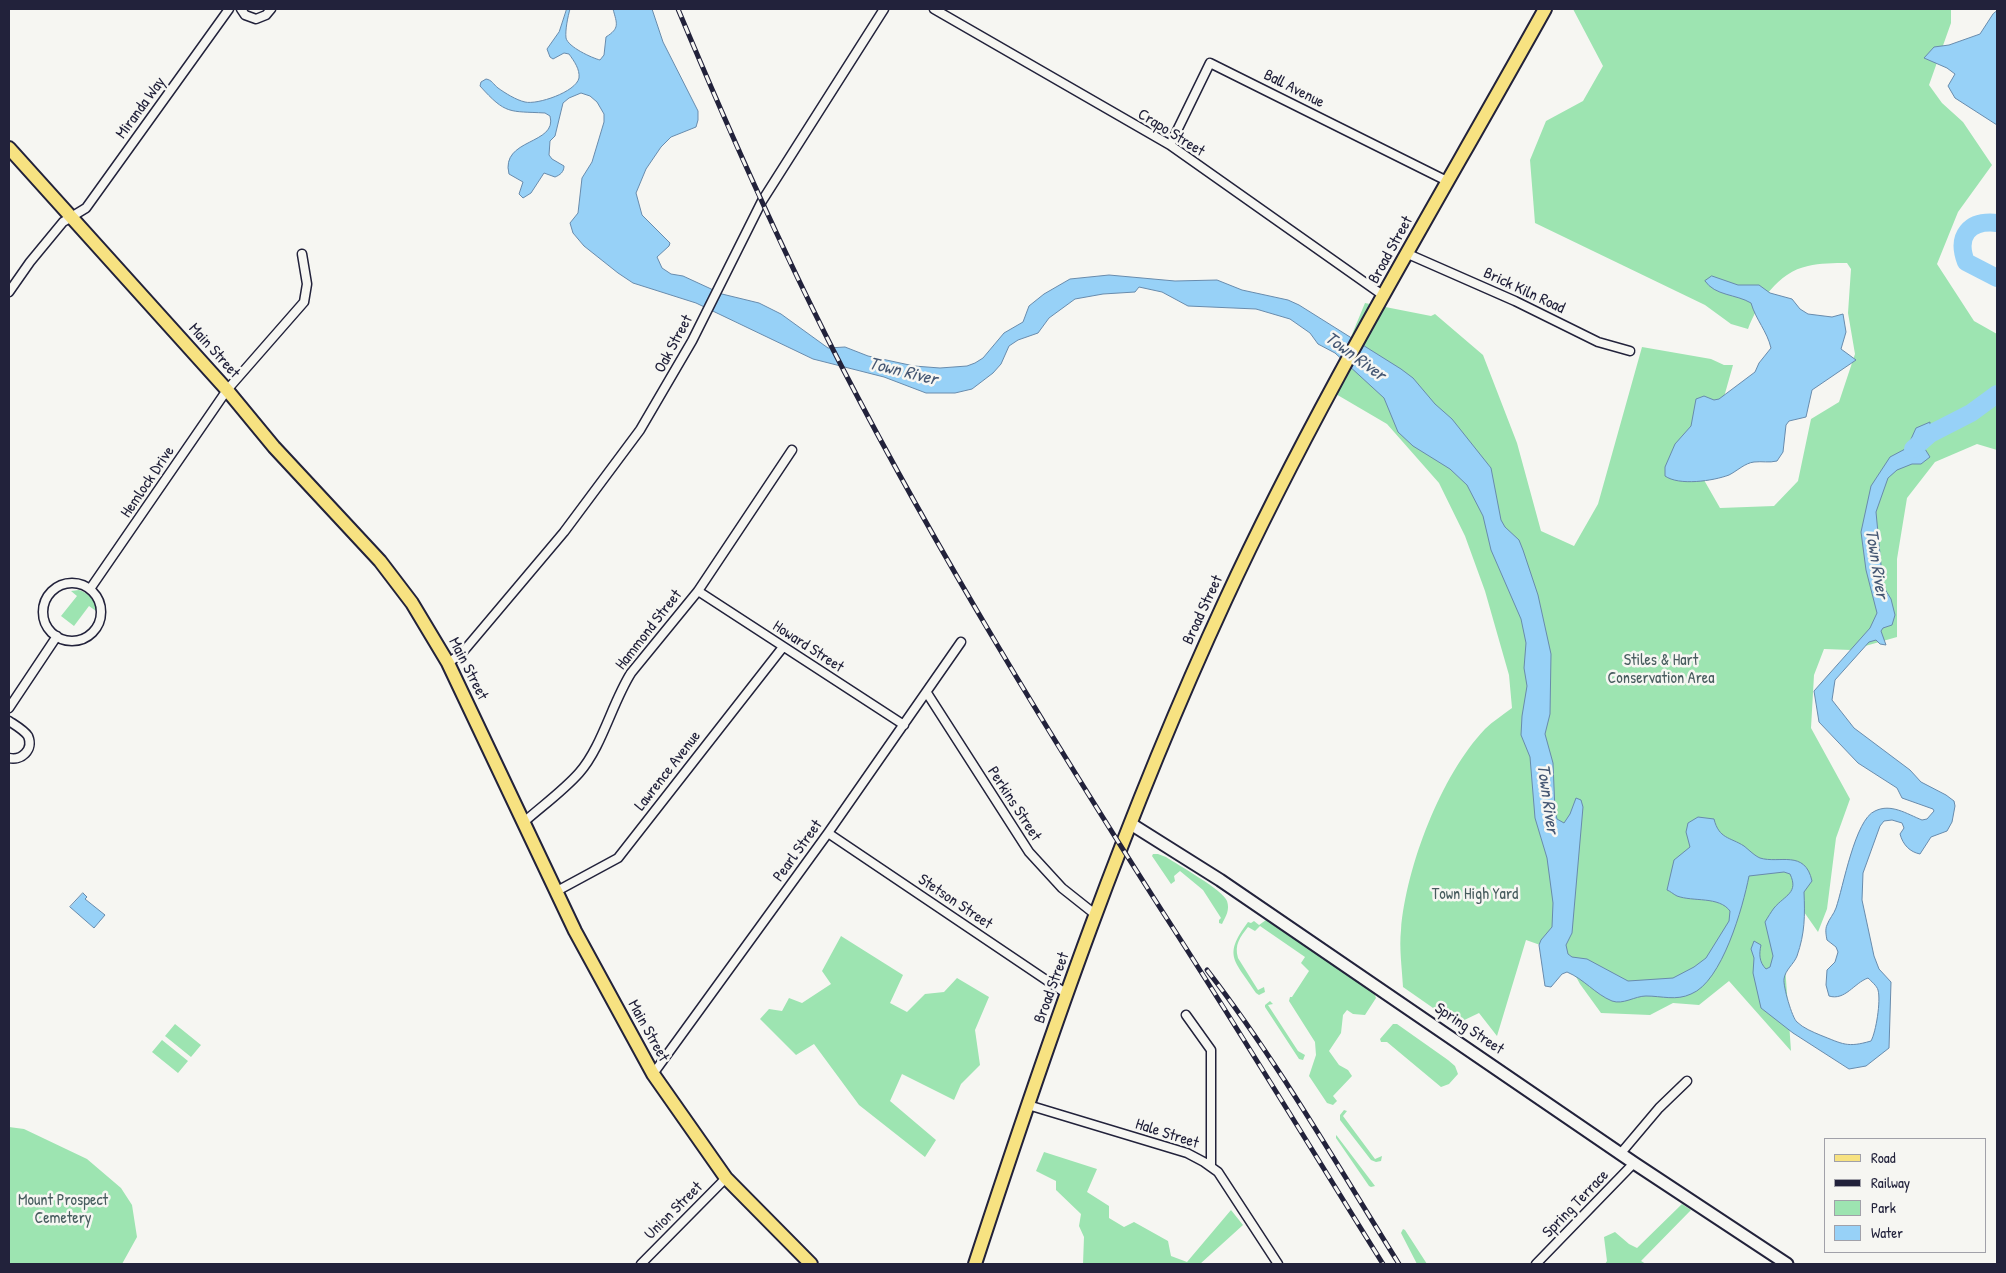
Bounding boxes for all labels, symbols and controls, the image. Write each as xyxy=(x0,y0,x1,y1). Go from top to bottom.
street label: Ball Avenue xyxy=(1260,66,1328,112)
street label: Miranda Way xyxy=(112,73,170,143)
street label: Crapo Street xyxy=(1134,105,1208,161)
street label: Broad Street xyxy=(1365,213,1417,287)
street label: Brick Kiln Road xyxy=(1480,264,1568,318)
street label: Oak Street xyxy=(651,312,697,376)
street label: Main Street xyxy=(184,319,244,383)
water label: Town River xyxy=(1320,328,1390,386)
water label: Town River xyxy=(867,353,939,391)
street label: Hemlock Drive xyxy=(117,443,179,521)
water label: Town River xyxy=(1860,528,1892,600)
street label: Broad Street xyxy=(1179,572,1227,648)
street label: Hammond Street xyxy=(612,586,686,674)
street label: Howard Street xyxy=(769,617,847,677)
street label: Main Street xyxy=(444,635,492,703)
park label: Stiles & Hart Conservation Area xyxy=(1608,651,1714,689)
street label: Lawrence Avenue xyxy=(631,727,705,815)
street label: Perkins Street xyxy=(983,763,1045,845)
water label: Town River xyxy=(1531,763,1563,835)
street label: Pearl Street xyxy=(769,816,827,886)
street label: Stetson Street xyxy=(914,870,996,934)
park label: Town High Yard xyxy=(1432,885,1518,905)
street label: Broad Street xyxy=(1030,950,1074,1026)
street label: Main Street xyxy=(623,997,673,1065)
street label: Spring Street xyxy=(1431,999,1507,1059)
street label: Hale Street xyxy=(1133,1115,1201,1153)
legend xyxy=(1824,1138,1986,1253)
text: Road xyxy=(1871,1147,1896,1168)
street label: Spring Terrace xyxy=(1539,1166,1613,1242)
text: Railway xyxy=(1871,1172,1910,1193)
street label: Union Street xyxy=(641,1178,707,1244)
park label: Mount Prospect Cemetery xyxy=(18,1191,108,1229)
text: Park xyxy=(1871,1197,1896,1218)
text: Water xyxy=(1871,1222,1903,1243)

